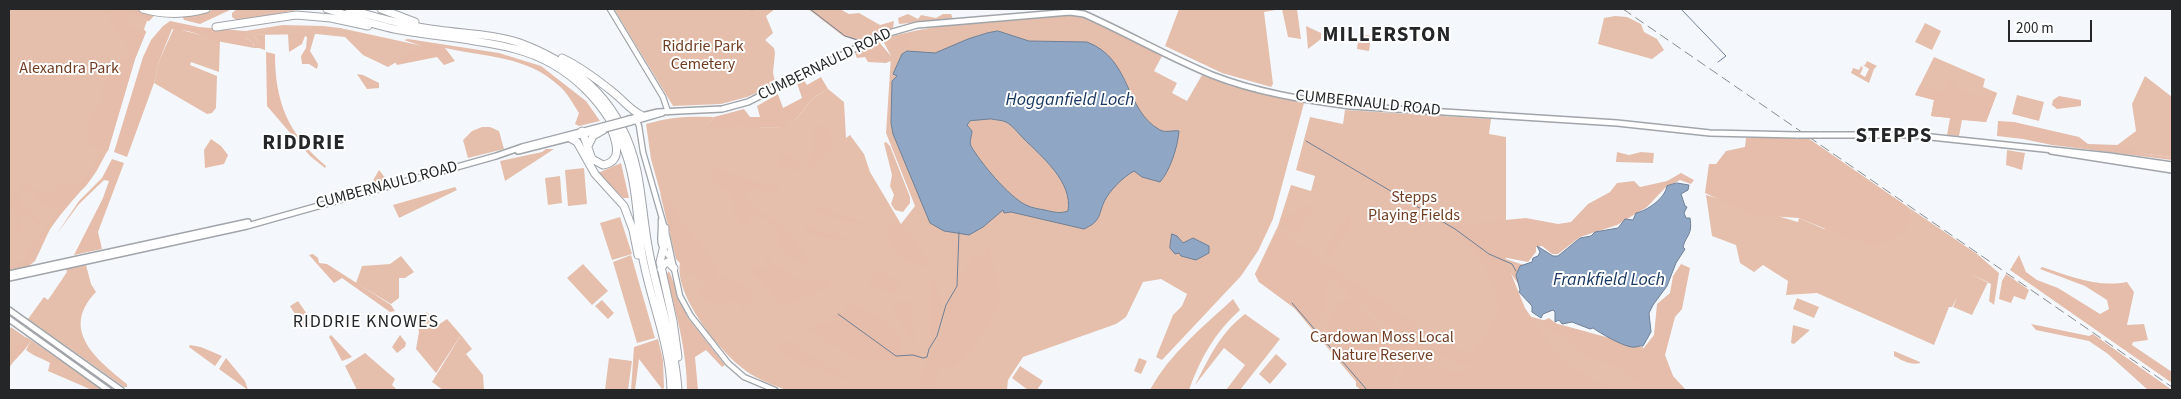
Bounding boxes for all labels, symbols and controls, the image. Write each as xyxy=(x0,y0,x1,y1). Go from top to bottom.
scale bar xyxy=(2011,10,2095,42)
text: 200 m xyxy=(2016,18,2054,39)
district label: MILLERSTON xyxy=(1321,23,1453,49)
street label: CUMBERNAULD ROAD xyxy=(755,24,895,106)
park label: Riddrie Park Cemetery xyxy=(662,37,744,75)
park label: Alexandra Park xyxy=(19,59,119,79)
street label: CUMBERNAULD ROAD xyxy=(1294,87,1442,121)
water label: Hogganfield Loch xyxy=(1006,90,1134,112)
district label: STEPPS xyxy=(1855,124,1933,150)
district label: RIDDRIE xyxy=(261,131,347,157)
street label: CUMBERNAULD ROAD xyxy=(314,158,460,214)
park label: Stepps Playing Fields xyxy=(1368,188,1460,226)
water label: Frankfield Loch xyxy=(1553,270,1665,292)
district label: RIDDRIE KNOWES xyxy=(291,312,441,334)
park label: Cardowan Moss Local Nature Reserve xyxy=(1310,328,1454,366)

